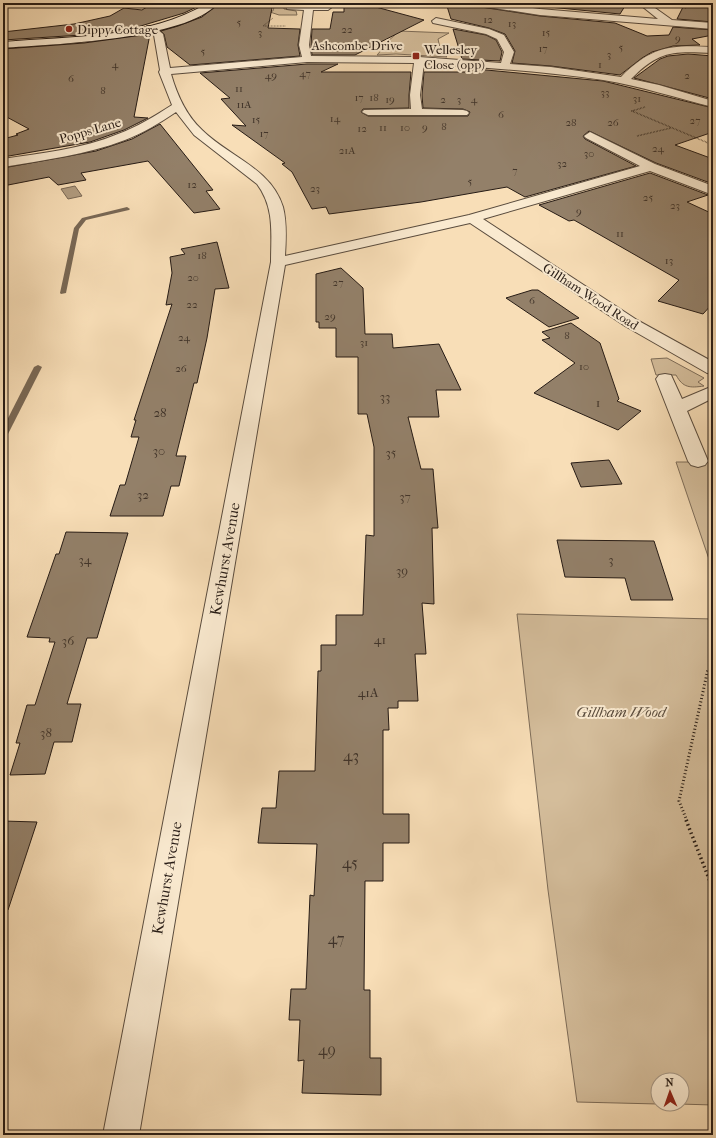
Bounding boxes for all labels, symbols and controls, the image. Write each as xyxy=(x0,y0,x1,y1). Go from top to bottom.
house number: 12 xyxy=(483,13,493,26)
house number: 5 xyxy=(237,16,242,29)
house number: 13 xyxy=(508,17,516,30)
place label: Dippy Cottage xyxy=(77,22,159,37)
house number: 22 xyxy=(341,23,353,36)
marker: Dippy Cottage xyxy=(64,24,74,34)
house number: 3 xyxy=(258,26,262,39)
house number: 15 xyxy=(542,26,551,39)
house number: 9 xyxy=(675,32,681,45)
street label: Ashcombe Drive xyxy=(310,38,403,53)
house number: 5 xyxy=(619,41,624,54)
place label: Wellesley Close (opp) xyxy=(423,42,485,72)
house number: 17 xyxy=(538,42,548,55)
house number: 5 xyxy=(201,45,206,58)
house number: 3 xyxy=(607,48,611,61)
marker: Wellesley Close (opp) xyxy=(411,51,421,61)
house number: 4 xyxy=(112,58,119,71)
house number: 1 xyxy=(598,58,602,71)
house number: 47 xyxy=(299,67,311,80)
house number: 49 xyxy=(265,69,277,82)
house number: 2 xyxy=(684,69,690,82)
house number: 6 xyxy=(68,72,74,85)
house number: 11 xyxy=(235,82,243,95)
house number: 8 xyxy=(100,84,106,97)
house number: 33 xyxy=(600,86,610,99)
house number: 17 xyxy=(354,91,364,104)
house number: 18 xyxy=(369,91,379,104)
house number: 31 xyxy=(633,92,641,105)
house number: 19 xyxy=(385,93,395,106)
house number: 2 xyxy=(440,93,446,106)
house number: 3 xyxy=(457,93,461,106)
house number: 4 xyxy=(471,93,478,106)
house number: 11A xyxy=(237,98,252,111)
house number: 6 xyxy=(498,108,504,121)
house number: 14 xyxy=(330,112,341,125)
house number: 15 xyxy=(252,113,261,126)
street label: Popps Lane xyxy=(57,114,123,146)
house number: 27 xyxy=(690,114,700,127)
house number: 28 xyxy=(565,116,577,129)
house number: 26 xyxy=(607,116,619,129)
house number: 8 xyxy=(441,120,447,133)
house number: 11 xyxy=(379,121,387,134)
house number: 10 xyxy=(400,121,410,134)
house number: 9 xyxy=(422,121,428,134)
house number: 12 xyxy=(357,122,367,135)
house number: 17 xyxy=(259,127,269,140)
house number: 24 xyxy=(652,142,665,155)
house number: 21A xyxy=(339,144,356,157)
house number: 30 xyxy=(584,147,594,160)
house number: 32 xyxy=(557,157,567,170)
house number: 7 xyxy=(512,164,518,177)
house number: 5 xyxy=(468,175,473,188)
house number: 12 xyxy=(187,178,197,191)
house number: 23 xyxy=(310,182,320,195)
house number: 25 xyxy=(643,191,653,204)
house number: 23 xyxy=(670,199,680,212)
house number: 9 xyxy=(576,205,582,218)
house number: 11 xyxy=(616,227,624,240)
house number: 18 xyxy=(197,249,207,262)
house number: 13 xyxy=(665,254,673,267)
street label: Gillham Wood Road xyxy=(540,260,642,333)
house number: 20 xyxy=(187,271,199,284)
house number: 27 xyxy=(333,276,343,289)
house number: 6 xyxy=(529,294,535,307)
house number: 22 xyxy=(186,298,198,311)
house number: 29 xyxy=(324,310,336,323)
house number: 8 xyxy=(564,329,570,342)
house number: 24 xyxy=(178,331,191,344)
house number: 31 xyxy=(360,336,368,349)
house number: 10 xyxy=(579,360,589,373)
house number: 26 xyxy=(175,362,187,375)
house number: 33 xyxy=(380,389,390,404)
house number: 1 xyxy=(596,395,600,410)
house number: 28 xyxy=(153,405,167,420)
house number: 30 xyxy=(153,443,165,458)
house number: 35 xyxy=(386,445,397,460)
house number: 32 xyxy=(137,487,149,502)
house number: 37 xyxy=(399,489,411,504)
street label: Kewhurst Avenue xyxy=(206,500,244,617)
house number: 34 xyxy=(78,552,92,567)
house number: 3 xyxy=(608,552,614,567)
house number: 39 xyxy=(396,563,408,578)
house number: 41 xyxy=(374,632,386,647)
house number: 36 xyxy=(62,633,75,648)
house number: 41A xyxy=(358,685,379,700)
park label: Gillham Wood xyxy=(576,703,668,721)
house number: 38 xyxy=(40,725,52,740)
house number: 43 xyxy=(343,746,359,765)
street label: Kewhurst Avenue xyxy=(148,819,186,936)
house number: 45 xyxy=(342,853,358,872)
house number: 47 xyxy=(328,929,345,948)
house number: 49 xyxy=(318,1040,336,1059)
north arrow xyxy=(650,1072,690,1112)
text: N xyxy=(665,1076,675,1089)

